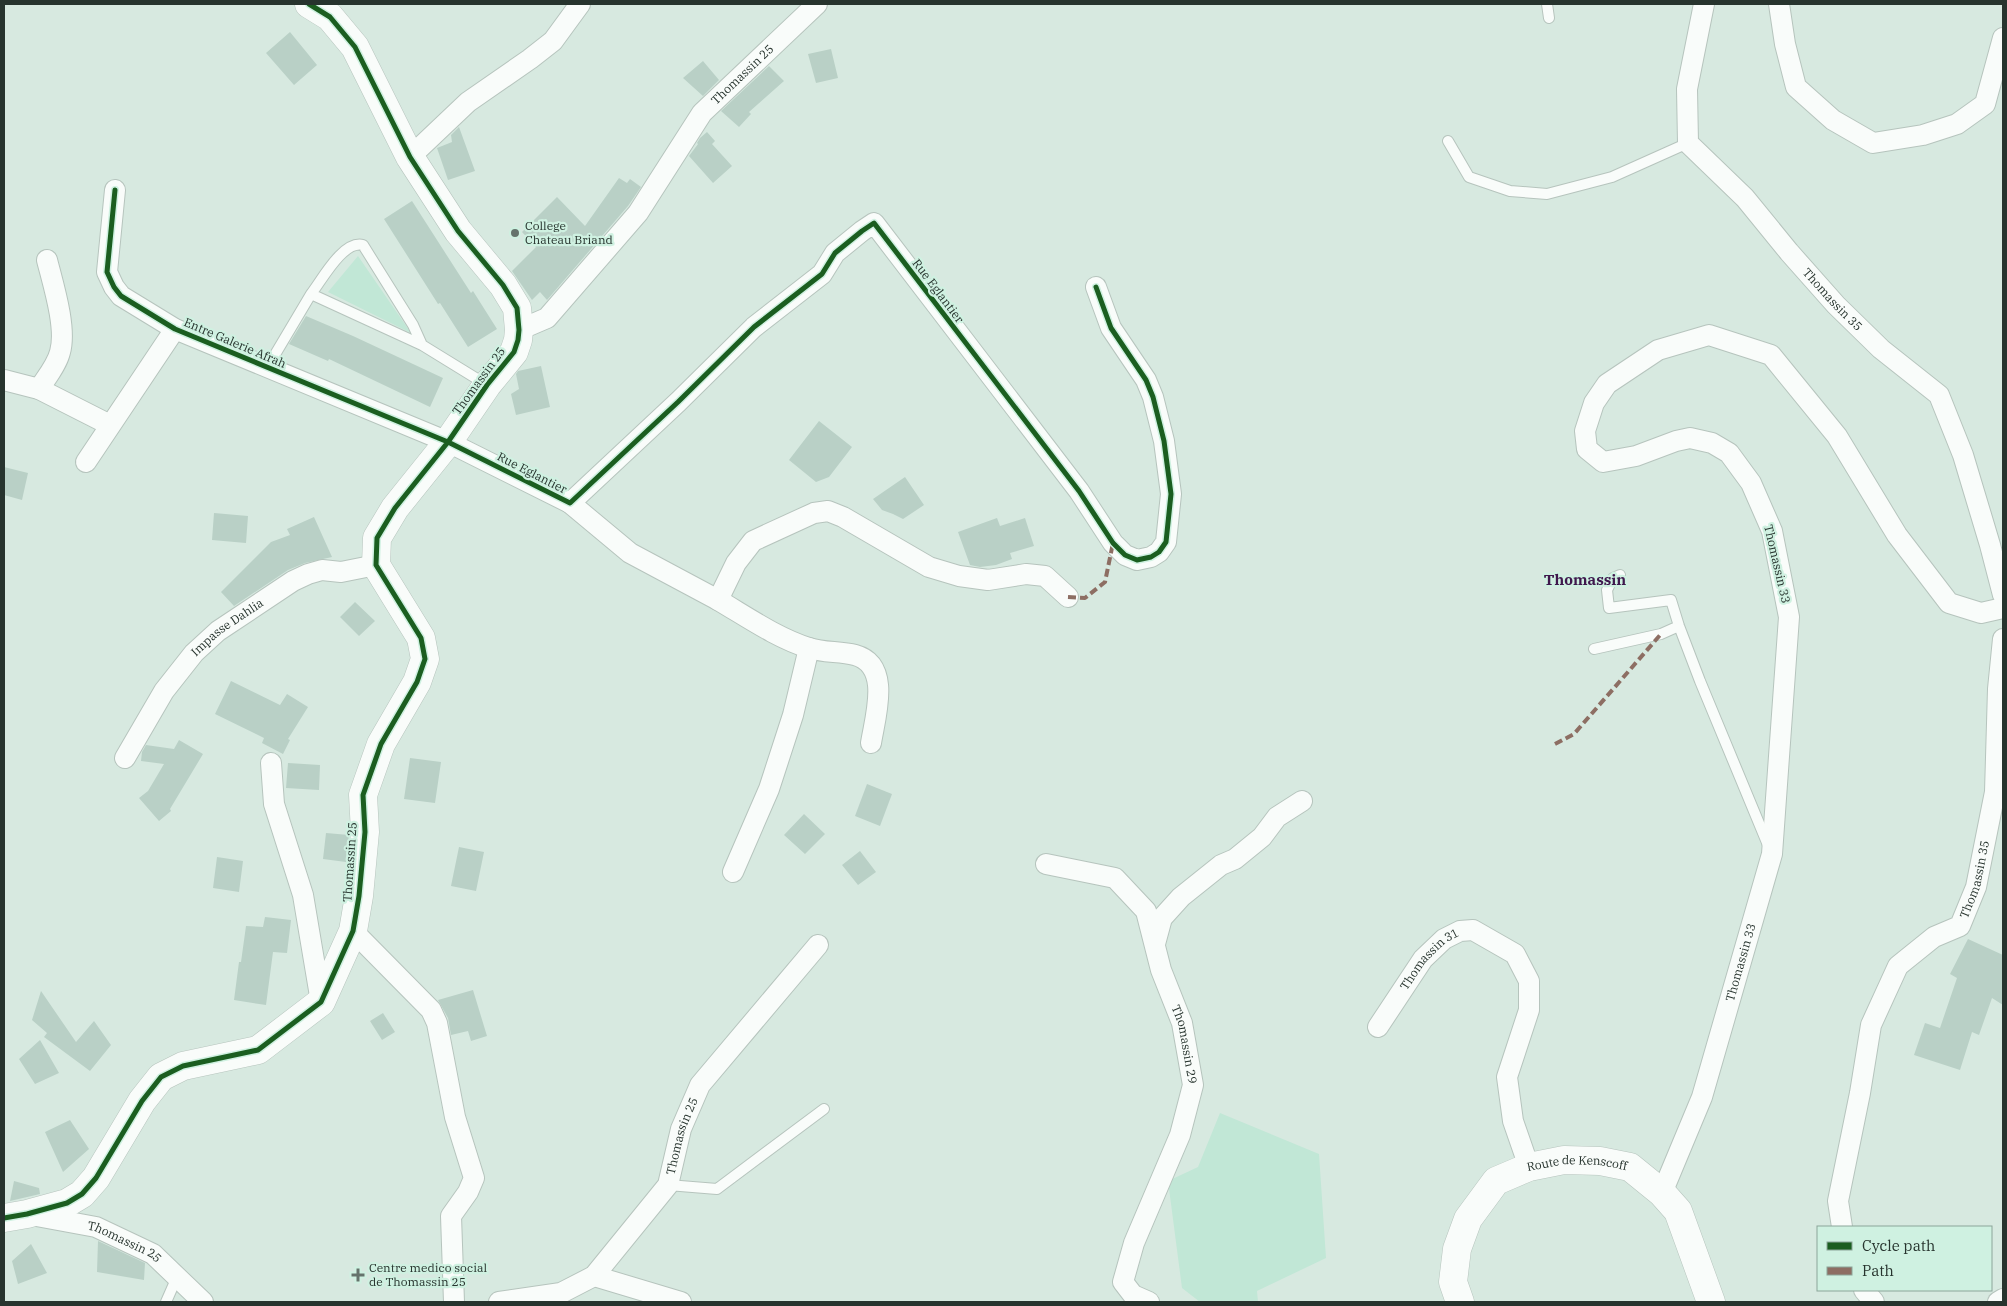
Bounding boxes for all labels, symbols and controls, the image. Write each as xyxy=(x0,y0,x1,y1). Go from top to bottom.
street label: Thomassin 25 xyxy=(708,41,777,107)
place label: College Chateau Briand xyxy=(525,218,613,247)
marker: College Chateau Briand xyxy=(509,227,521,239)
street label: Rue Eglantier xyxy=(909,256,968,326)
street label: Thomassin 35 xyxy=(1800,265,1866,334)
street label: Entre Galerie Afrah xyxy=(182,314,289,371)
street label: Thomassin 25 xyxy=(449,344,508,418)
street label: Rue Eglantier xyxy=(495,449,570,497)
street label: Thomassin 33 xyxy=(1761,523,1794,605)
district label: Thomassin xyxy=(1544,570,1626,589)
street label: Impasse Dahlia xyxy=(188,595,266,659)
street label: Thomassin 25 xyxy=(339,821,360,903)
street label: Thomassin 35 xyxy=(1956,839,1992,920)
street label: Thomassin 33 xyxy=(1722,922,1759,1003)
street label: Thomassin 31 xyxy=(1397,925,1461,993)
street label: Thomassin 29 xyxy=(1169,1003,1201,1085)
street label: Thomassin 25 xyxy=(663,1095,701,1176)
street label: Route de Kenscoff xyxy=(1525,1152,1629,1174)
street label: Thomassin 25 xyxy=(87,1218,165,1265)
legend xyxy=(1817,1226,1992,1291)
text: Cycle path xyxy=(1862,1236,1935,1255)
place label: Centre medico social de Thomassin 25 xyxy=(369,1260,487,1289)
text: Path xyxy=(1862,1261,1894,1280)
marker: Centre medico social de Thomassin 25 xyxy=(351,1268,365,1282)

